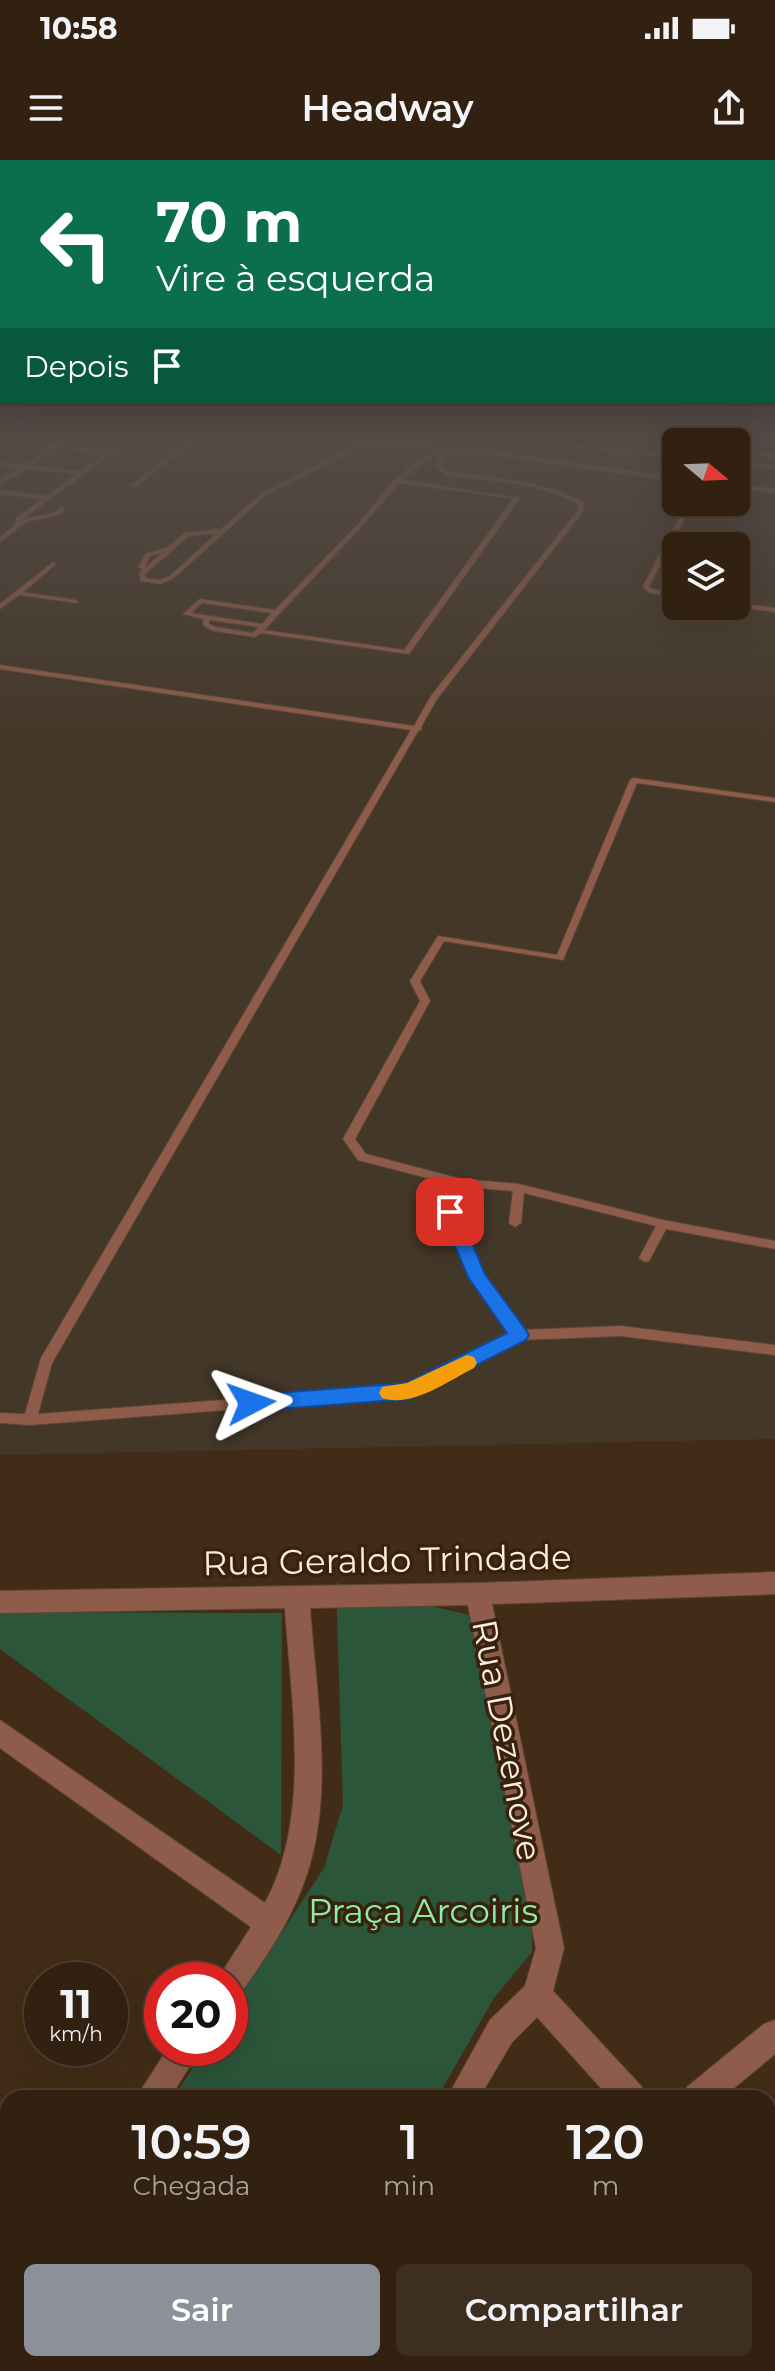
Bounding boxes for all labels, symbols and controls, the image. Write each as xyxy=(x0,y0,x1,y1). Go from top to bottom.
text: 10:58 xyxy=(40,10,118,47)
icon: menu xyxy=(24,86,68,130)
text: Headway xyxy=(301,86,474,130)
icon: share xyxy=(707,86,751,130)
text: 70 m xyxy=(156,188,302,256)
icon: left xyxy=(24,192,128,296)
text: Vire à esquerda xyxy=(156,256,435,300)
icon: arrive xyxy=(145,344,189,388)
text: Depois xyxy=(24,348,129,385)
north arrow xyxy=(662,428,750,516)
map controls xyxy=(662,428,750,620)
button: layers xyxy=(662,532,750,620)
pin xyxy=(416,1178,484,1246)
icon: arrive xyxy=(428,1190,472,1234)
position arrow xyxy=(209,1361,293,1445)
street label: Rua Geraldo Trindade xyxy=(202,1536,572,1584)
street label: Rua Dezenove xyxy=(463,1616,551,1864)
park label: Praça Arcoiris xyxy=(308,1890,538,1932)
speed limit sign: 20 xyxy=(144,1962,248,2066)
text: 11 xyxy=(60,1979,92,2028)
text: km/h xyxy=(49,2022,103,2046)
text: 10:59 xyxy=(131,2113,252,2171)
text: 1 xyxy=(400,2113,418,2171)
text: 120 xyxy=(566,2113,645,2171)
text: Chegada xyxy=(133,2170,250,2202)
text: min xyxy=(383,2170,435,2202)
text: m xyxy=(592,2170,619,2202)
button: Sair xyxy=(24,2264,380,2356)
button: Compartilhar xyxy=(396,2264,752,2356)

